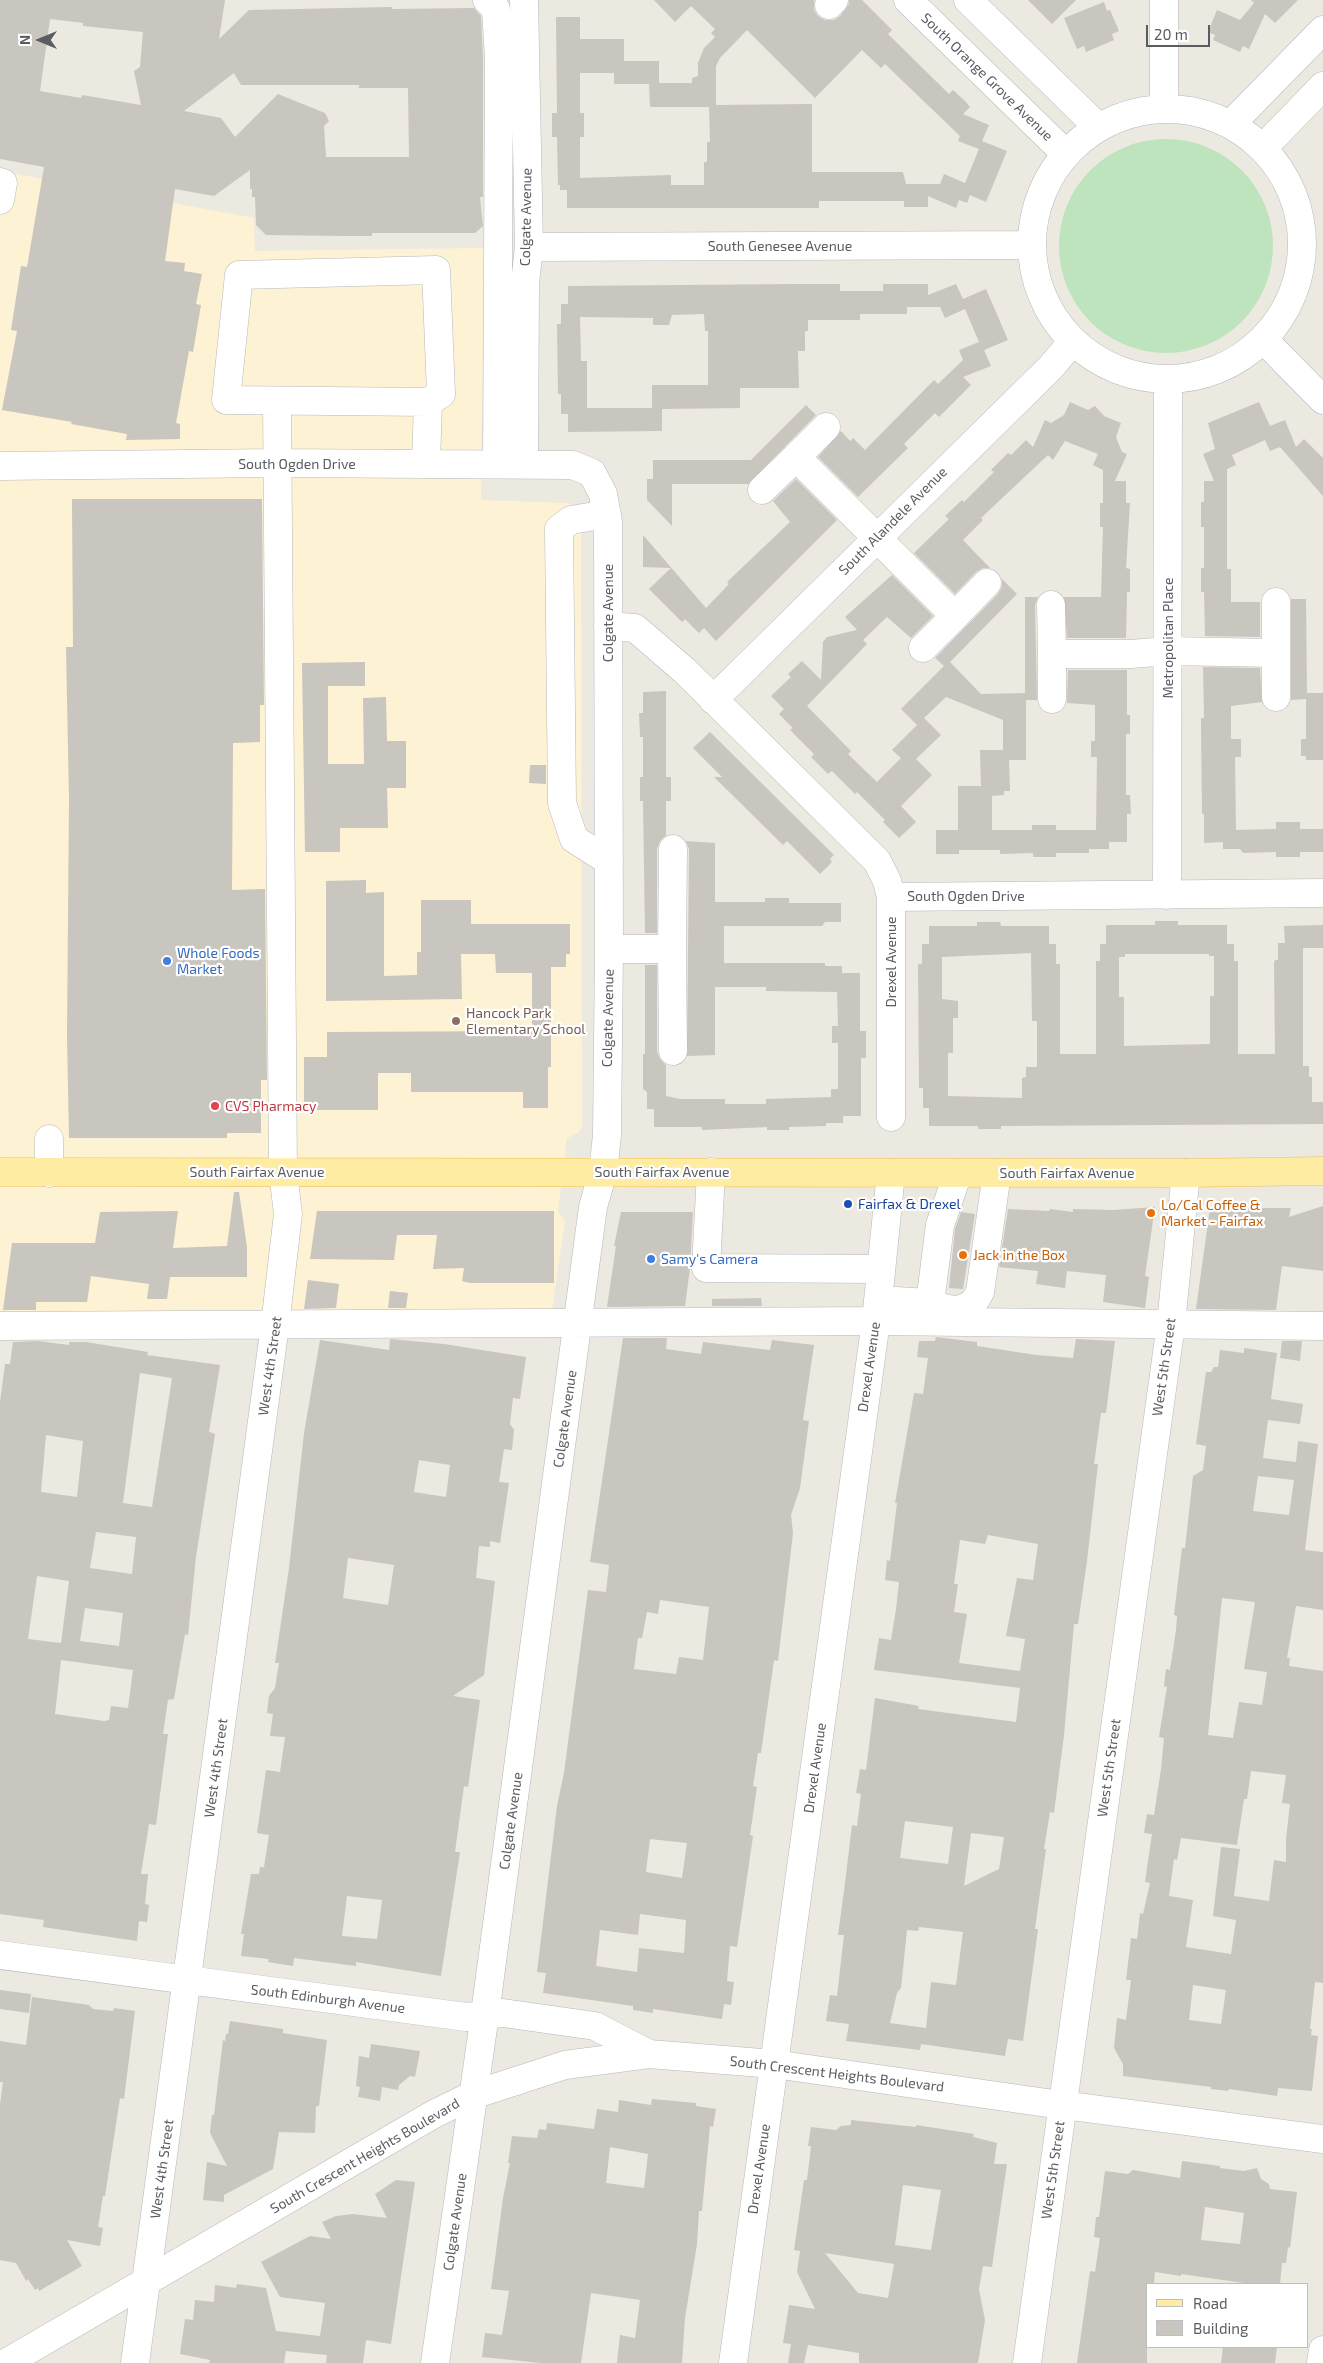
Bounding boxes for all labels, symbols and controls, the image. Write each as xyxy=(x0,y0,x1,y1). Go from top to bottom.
street label: South Orange Grove Avenue xyxy=(918,10,1056,144)
north arrow xyxy=(15,15,65,65)
scale bar xyxy=(1148,15,1212,47)
text: 20 m xyxy=(1154,25,1188,43)
text: N xyxy=(16,35,33,45)
street label: Colgate Avenue xyxy=(517,168,535,266)
street label: South Genesee Avenue xyxy=(708,238,852,254)
street label: South Ogden Drive xyxy=(238,456,356,472)
street label: South Alandele Avenue xyxy=(835,463,951,579)
street label: Colgate Avenue xyxy=(600,564,616,662)
street label: Metropolitan Place xyxy=(1160,578,1176,698)
street label: South Ogden Drive xyxy=(907,888,1025,904)
street label: Drexel Avenue xyxy=(883,916,899,1008)
place label: Whole Foods Market xyxy=(177,945,260,978)
marker: Whole Foods Market xyxy=(161,955,173,967)
street label: Colgate Avenue xyxy=(599,969,617,1067)
place label: Hancock Park Elementary School xyxy=(466,1005,585,1038)
marker: Hancock Park Elementary School xyxy=(450,1015,462,1027)
place label: CVS Pharmacy xyxy=(225,1098,316,1114)
marker: CVS Pharmacy xyxy=(209,1100,221,1112)
street label: South Fairfax Avenue xyxy=(190,1164,324,1180)
street label: South Fairfax Avenue xyxy=(595,1164,729,1180)
street label: South Fairfax Avenue xyxy=(1000,1165,1134,1181)
place label: Fairfax & Drexel xyxy=(858,1196,961,1212)
place label: Lo/Cal Coffee & Market - Fairfax xyxy=(1161,1197,1263,1230)
marker: Fairfax & Drexel xyxy=(842,1198,854,1210)
marker: Lo/Cal Coffee & Market - Fairfax xyxy=(1145,1207,1157,1219)
place label: Jack in the Box xyxy=(973,1247,1065,1263)
marker: Jack in the Box xyxy=(957,1249,969,1261)
place label: Samy's Camera xyxy=(661,1251,758,1267)
marker: Samy's Camera xyxy=(645,1253,657,1265)
street label: West 4th Street xyxy=(255,1315,285,1417)
street label: West 5th Street xyxy=(1149,1317,1179,1417)
street label: Drexel Avenue xyxy=(854,1321,884,1413)
street label: Colgate Avenue xyxy=(550,1369,580,1469)
street label: West 4th Street xyxy=(201,1717,231,1819)
street label: West 5th Street xyxy=(1094,1718,1124,1818)
street label: Drexel Avenue xyxy=(800,1722,830,1814)
street label: Colgate Avenue xyxy=(496,1771,526,1871)
street label: South Edinburgh Avenue xyxy=(250,1981,406,2017)
street label: South Crescent Heights Boulevard xyxy=(729,2053,945,2095)
street label: South Crescent Heights Boulevard xyxy=(267,2095,463,2217)
street label: West 4th Street xyxy=(147,2118,177,2220)
street label: West 5th Street xyxy=(1038,2120,1068,2220)
street label: Drexel Avenue xyxy=(744,2123,774,2215)
street label: Colgate Avenue xyxy=(440,2172,470,2272)
legend xyxy=(1146,2283,1308,2348)
text: Road xyxy=(1193,2294,1228,2312)
text: Building xyxy=(1193,2319,1248,2337)

